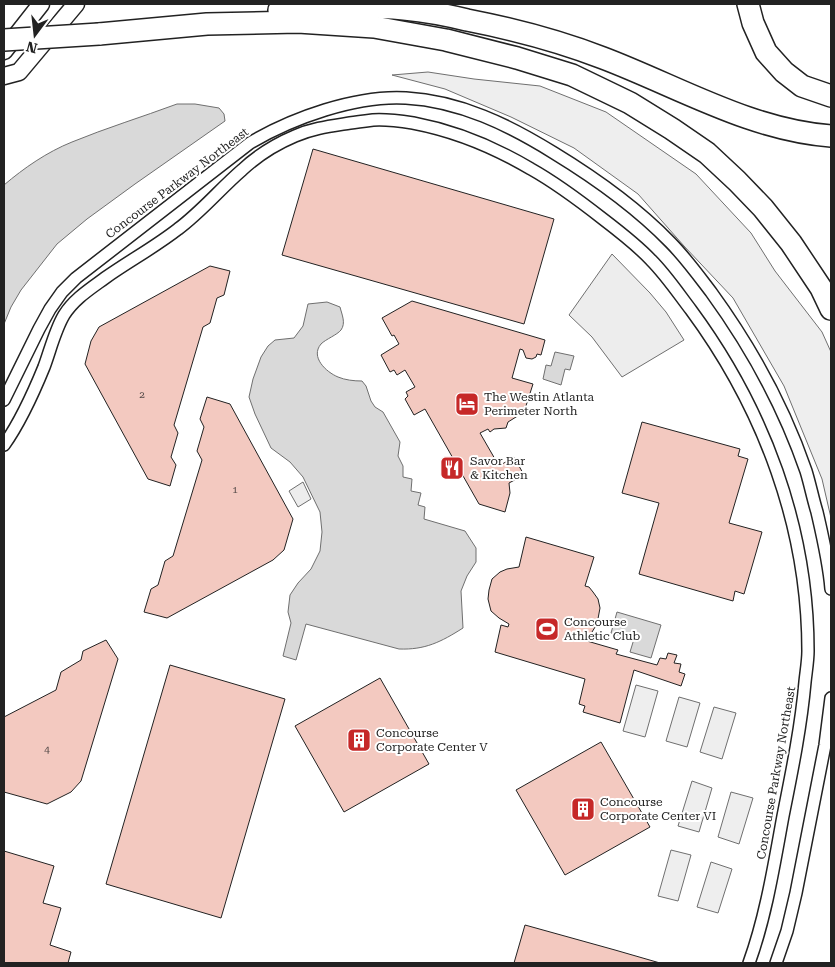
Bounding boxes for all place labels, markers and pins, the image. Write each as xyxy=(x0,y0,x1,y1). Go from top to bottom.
place label: The Westin Atlanta Perimeter North xyxy=(484,390,595,418)
hotel icon: The Westin Atlanta Perimeter North xyxy=(454,391,480,417)
place label: Savor Bar & Kitchen xyxy=(470,454,528,482)
restaurant icon: Savor Bar & Kitchen xyxy=(439,455,465,481)
place label: Concourse Athletic Club xyxy=(564,615,640,643)
sports icon: Concourse Athletic Club xyxy=(534,616,560,642)
place label: Concourse Corporate Center V xyxy=(376,726,488,754)
building icon: Concourse Corporate Center V xyxy=(346,727,372,753)
place label: Concourse Corporate Center VI xyxy=(600,795,716,823)
building icon: Concourse Corporate Center VI xyxy=(570,796,596,822)

